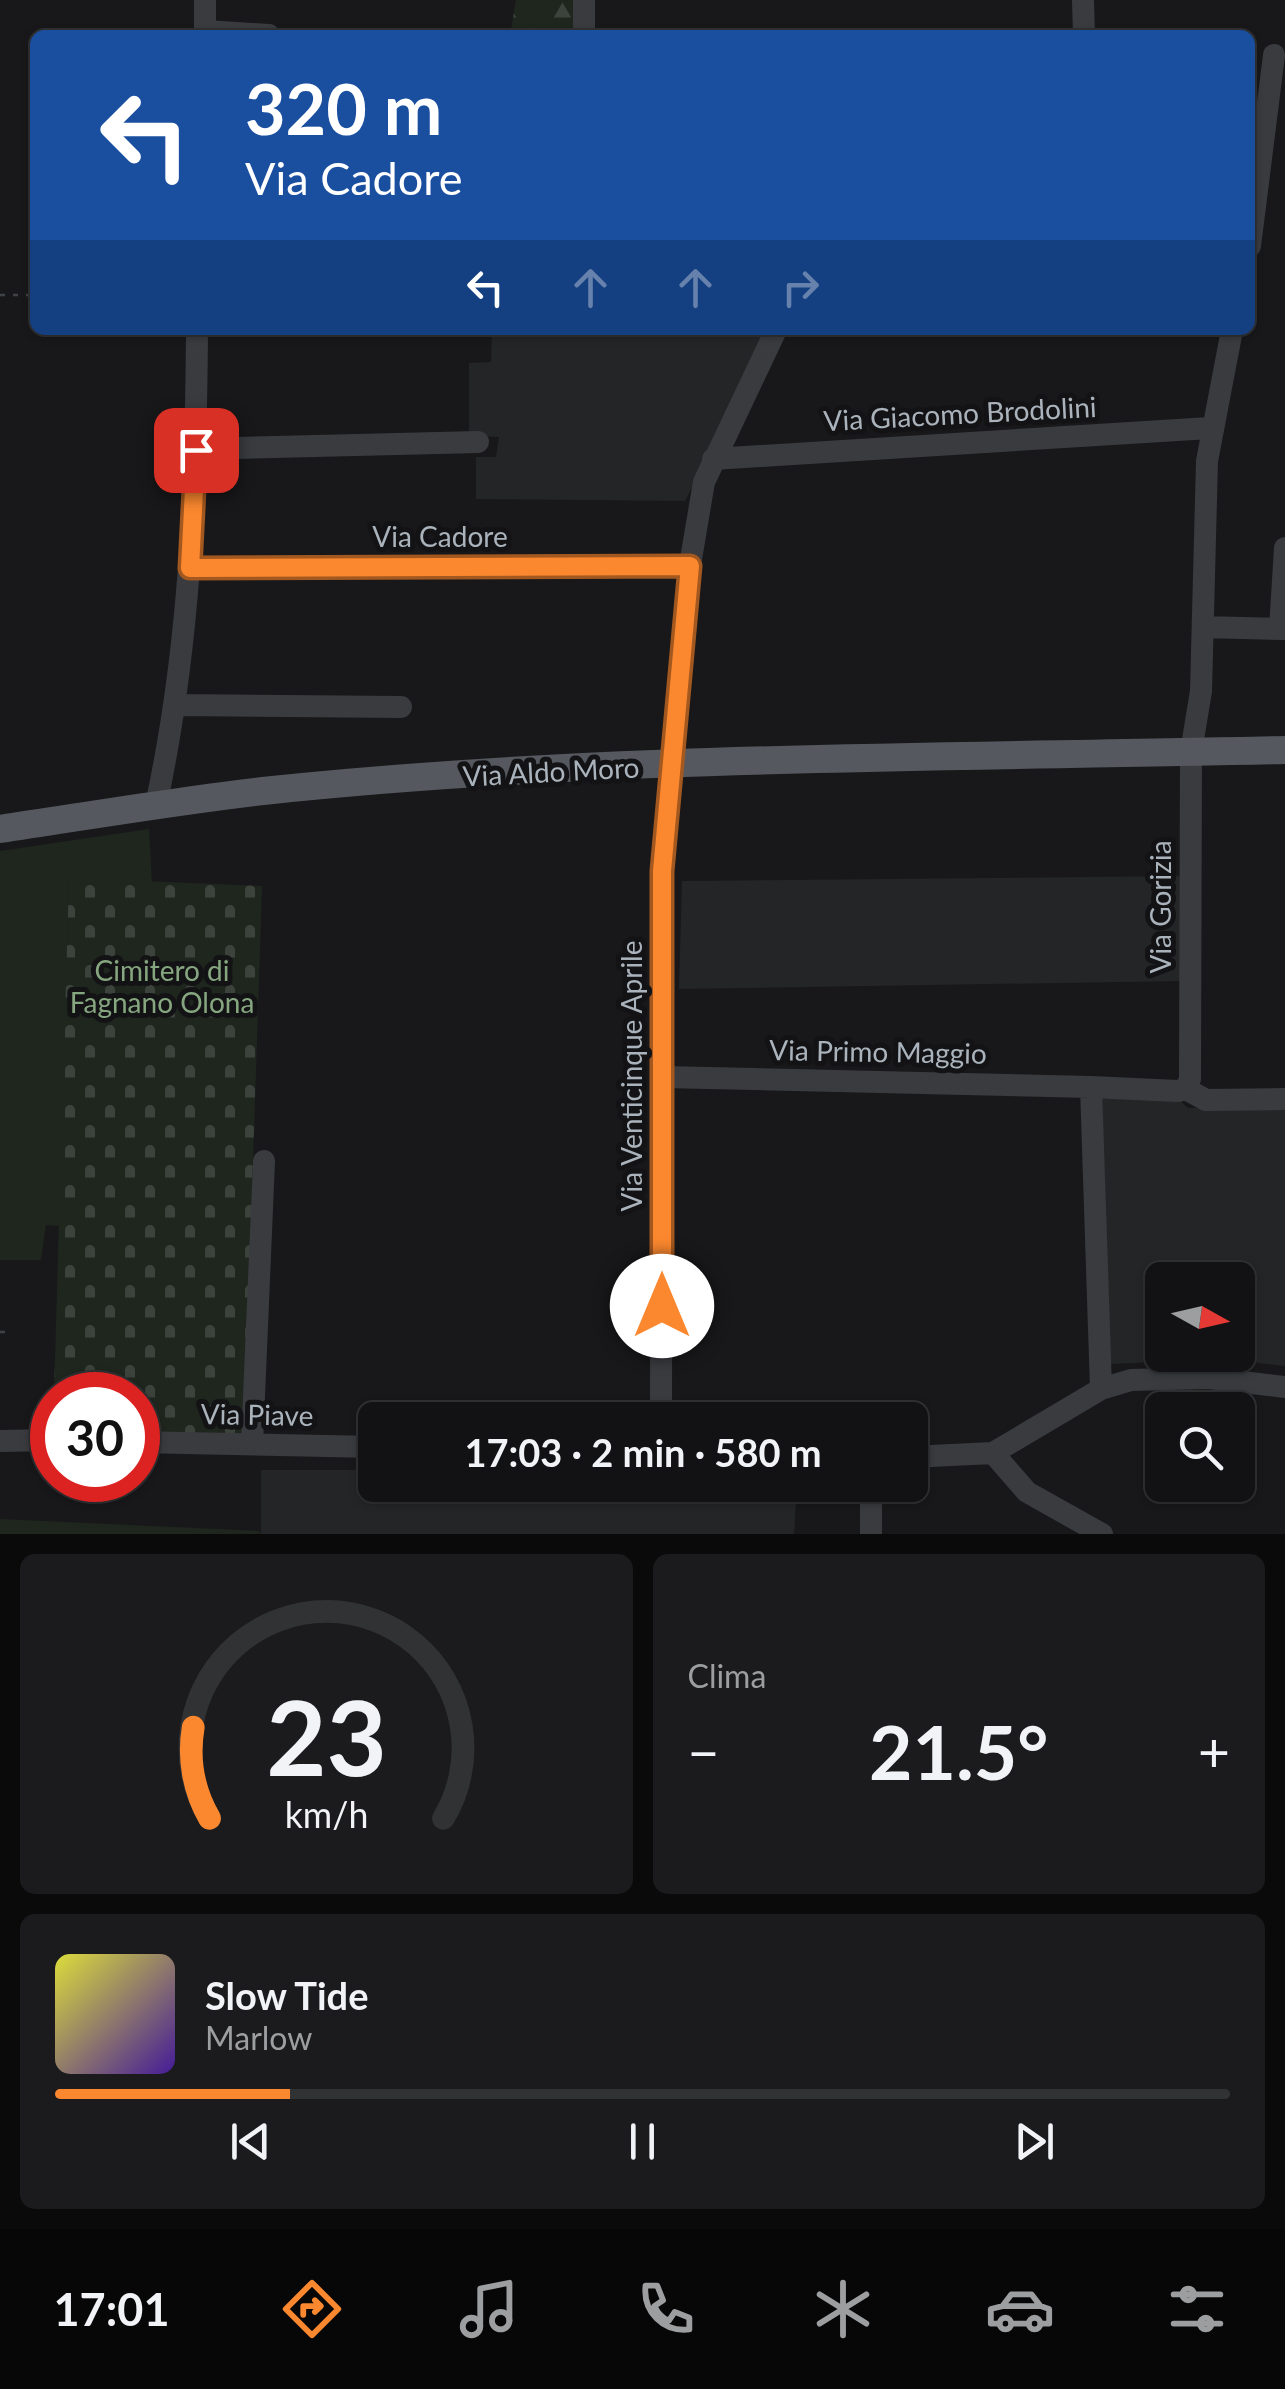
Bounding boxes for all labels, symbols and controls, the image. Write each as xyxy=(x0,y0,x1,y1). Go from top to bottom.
text: 320 m xyxy=(245,66,442,150)
icon: left xyxy=(80,70,210,200)
text: Via Cadore xyxy=(245,151,463,205)
icon: left xyxy=(458,260,513,315)
icon: ahead xyxy=(563,260,618,315)
icon: ahead xyxy=(668,260,723,315)
icon: right xyxy=(773,260,828,315)
street label: Via Giacomo Brodolini xyxy=(823,389,1097,437)
pin xyxy=(154,408,239,493)
icon: arrive xyxy=(169,423,224,478)
street label: Via Cadore xyxy=(372,519,508,553)
street label: Via Aldo Moro xyxy=(462,749,640,793)
street label: Via Gorizia xyxy=(1143,840,1177,974)
street label: Via Venticinque Aprile xyxy=(614,941,648,1211)
park label: Cimitero di Fagnano Olona xyxy=(70,953,254,1019)
street label: Via Primo Maggio xyxy=(769,1032,987,1070)
position arrow xyxy=(610,1254,714,1358)
north arrow xyxy=(1145,1262,1255,1372)
map controls xyxy=(1145,1262,1255,1502)
speed limit sign: 30 xyxy=(30,1372,160,1502)
button: search xyxy=(1145,1392,1255,1502)
street label: Via Piave xyxy=(200,1396,314,1432)
text: 17:03 · 2 min · 580 m xyxy=(464,1429,822,1475)
text: Clima xyxy=(688,1656,766,1695)
text: 23 xyxy=(266,1673,387,1798)
text: 21.5° xyxy=(869,1706,1048,1796)
text: − xyxy=(688,1718,719,1784)
text: + xyxy=(1198,1718,1230,1784)
text: km/h xyxy=(284,1793,368,1836)
text: Slow Tide xyxy=(205,1972,368,2018)
text: Marlow xyxy=(205,2018,312,2057)
icon: previous xyxy=(223,2114,278,2169)
icon: pause xyxy=(615,2114,670,2169)
icon: next xyxy=(1007,2114,1062,2169)
icon: directions xyxy=(277,2274,347,2344)
icon: music xyxy=(454,2274,524,2344)
icon: phone xyxy=(631,2274,701,2344)
icon: climate xyxy=(808,2274,878,2344)
icon: car xyxy=(985,2274,1055,2344)
icon: filters xyxy=(1162,2274,1232,2344)
text: 17:01 xyxy=(54,2282,170,2336)

